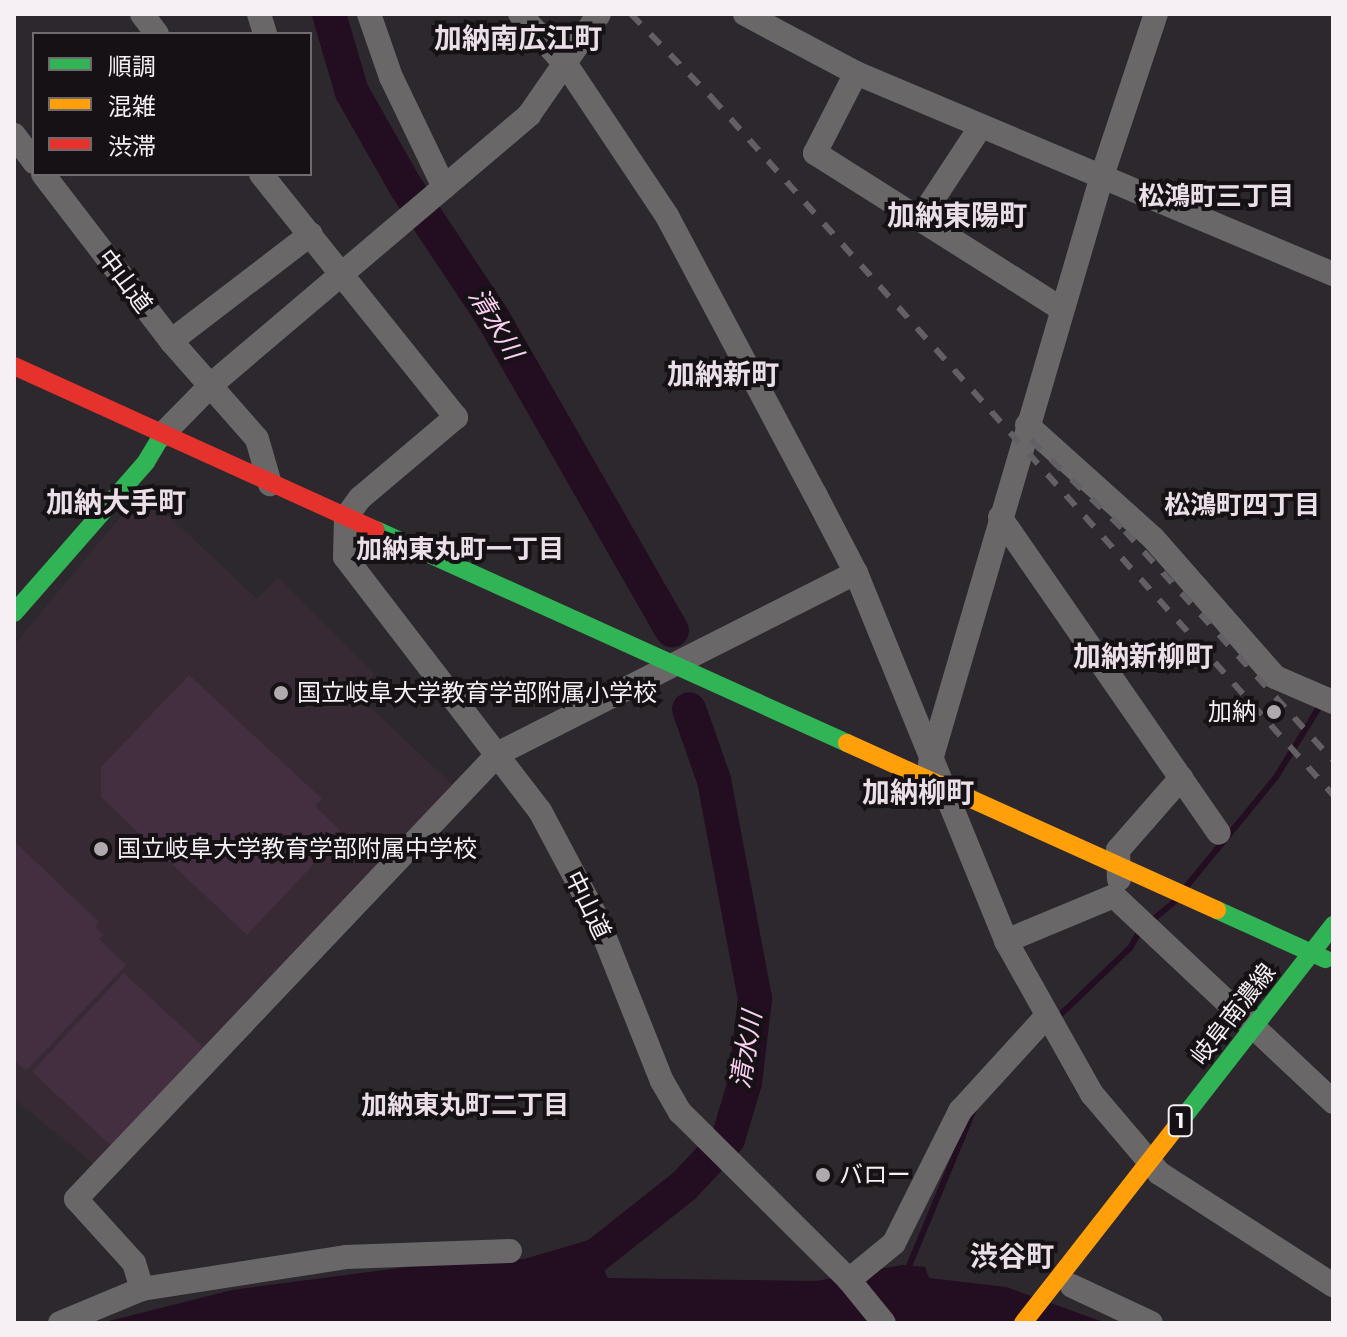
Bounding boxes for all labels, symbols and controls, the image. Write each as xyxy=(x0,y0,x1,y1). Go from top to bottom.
district label: 加納南広江町 xyxy=(434,21,602,55)
legend xyxy=(32,32,312,176)
text: 順調 xyxy=(108,52,156,81)
text: 混雑 xyxy=(108,92,156,121)
text: 渋滞 xyxy=(108,132,156,161)
district label: 松鴻町三丁目 xyxy=(1138,181,1294,213)
district label: 加納東陽町 xyxy=(887,198,1027,232)
street label: 中山道 xyxy=(92,244,158,318)
water label: 清水川 xyxy=(462,283,528,365)
district label: 加納新町 xyxy=(667,357,779,391)
district label: 加納大手町 xyxy=(46,485,186,519)
district label: 松鴻町四丁目 xyxy=(1164,490,1320,522)
district label: 加納東丸町一丁目 xyxy=(356,534,564,566)
district label: 加納新柳町 xyxy=(1073,639,1213,673)
place label: 国立岐阜大学教育学部附属小学校 xyxy=(297,679,657,707)
marker: 国立岐阜大学教育学部附属小学校 xyxy=(272,684,290,702)
place label: 加納 xyxy=(1208,698,1256,726)
marker: 加納 xyxy=(1263,701,1285,723)
district label: 加納柳町 xyxy=(862,775,974,809)
place label: 国立岐阜大学教育学部附属中学校 xyxy=(117,835,477,863)
marker: 国立岐阜大学教育学部附属中学校 xyxy=(92,840,110,858)
street label: 中山道 xyxy=(559,866,617,944)
street label: 岐阜南濃線 xyxy=(1185,958,1281,1070)
water label: 清水川 xyxy=(725,1009,769,1091)
district label: 加納東丸町二丁目 xyxy=(361,1090,569,1122)
road number: 1 xyxy=(1166,1103,1194,1139)
place label: バロー xyxy=(839,1161,911,1189)
marker: バロー xyxy=(814,1166,832,1184)
district label: 渋谷町 xyxy=(970,1239,1054,1273)

